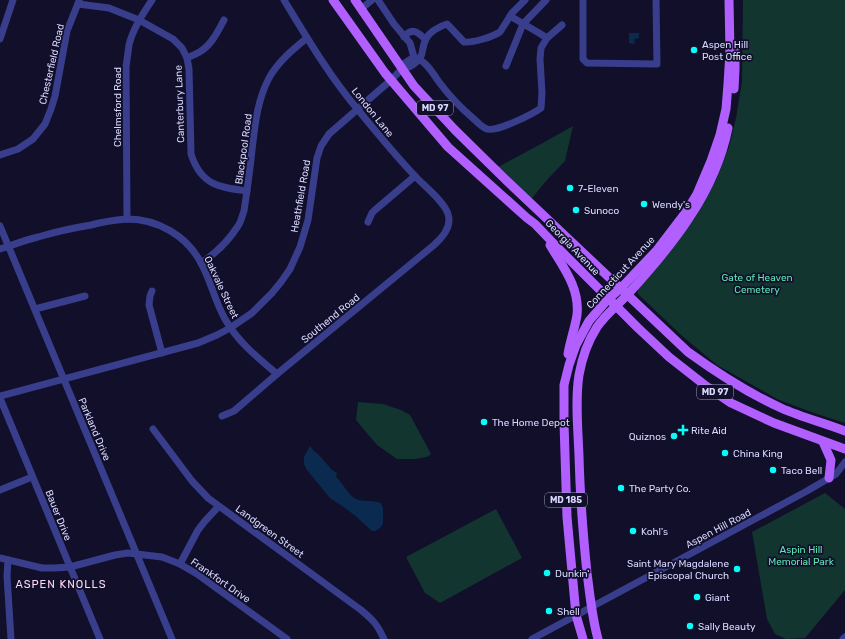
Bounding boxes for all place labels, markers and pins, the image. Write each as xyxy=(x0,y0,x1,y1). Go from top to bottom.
place label: Aspen Hill Post Office xyxy=(702,39,752,63)
marker: Aspen Hill Post Office xyxy=(689,45,699,55)
marker: 7-Eleven xyxy=(565,183,575,193)
place label: 7-Eleven xyxy=(578,183,618,195)
marker: Wendy's xyxy=(639,199,649,209)
place label: Wendy's xyxy=(652,199,690,211)
marker: Sunoco xyxy=(571,205,581,215)
place label: Sunoco xyxy=(584,205,620,217)
marker: The Home Depot xyxy=(479,417,489,427)
place label: The Home Depot xyxy=(492,417,570,429)
marker: Rite Aid xyxy=(678,425,688,435)
place label: Rite Aid xyxy=(691,425,727,437)
place label: Quiznos xyxy=(629,431,666,443)
marker: Quiznos xyxy=(669,431,679,441)
marker: China King xyxy=(720,448,730,458)
place label: China King xyxy=(733,448,783,460)
marker: Taco Bell xyxy=(768,465,778,475)
place label: Taco Bell xyxy=(781,465,822,477)
marker: The Party Co. xyxy=(616,483,626,493)
place label: The Party Co. xyxy=(629,483,691,495)
marker: Kohl's xyxy=(628,526,638,536)
place label: Kohl's xyxy=(641,526,668,538)
place label: Saint Mary Magdalene Episcopal Church xyxy=(627,558,729,582)
marker: Saint Mary Magdalene Episcopal Church xyxy=(732,564,742,574)
marker: Dunkin' xyxy=(542,568,552,578)
place label: Dunkin' xyxy=(555,568,590,580)
marker: Giant xyxy=(692,592,702,602)
place label: Giant xyxy=(705,592,730,604)
marker: Shell xyxy=(544,606,554,616)
place label: Shell xyxy=(557,606,580,618)
marker: Sally Beauty xyxy=(685,621,695,631)
place label: Sally Beauty xyxy=(698,621,756,633)

